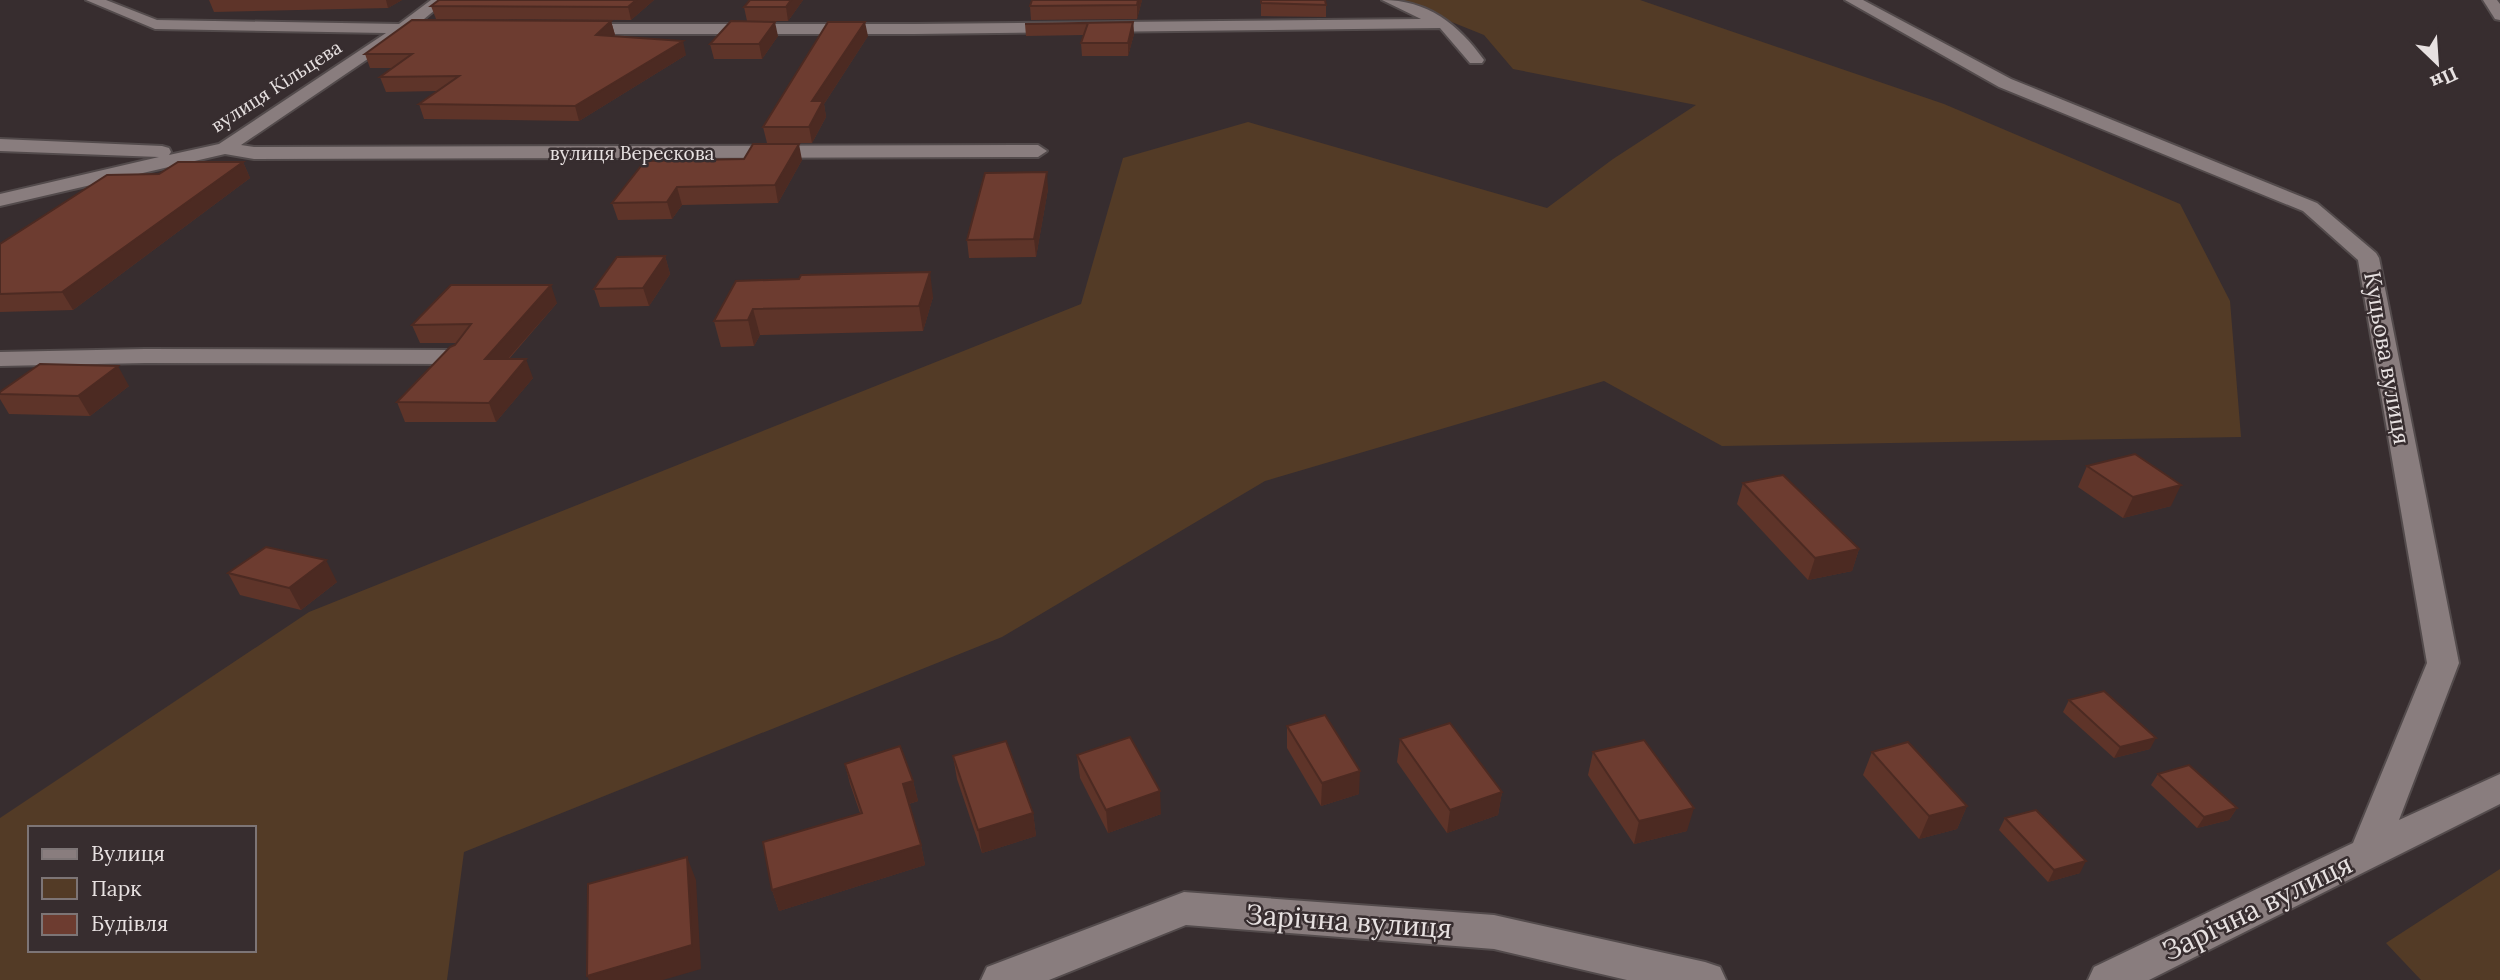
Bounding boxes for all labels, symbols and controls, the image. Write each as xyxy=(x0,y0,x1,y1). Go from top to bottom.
north arrow xyxy=(2402,28,2472,98)
street label: вулиця Кільцева xyxy=(206,35,346,137)
text: Пн xyxy=(2427,62,2462,95)
street label: вулиця Верескова xyxy=(550,141,715,165)
street label: Куцьова вулиця xyxy=(2358,269,2417,447)
legend xyxy=(28,826,256,952)
text: Вулиця xyxy=(91,840,165,867)
street label: Зарічна вулиця xyxy=(2156,845,2358,969)
text: Парк xyxy=(91,875,142,902)
street label: Зарічна вулиця xyxy=(1245,896,1453,946)
text: Будівля xyxy=(91,910,168,937)

